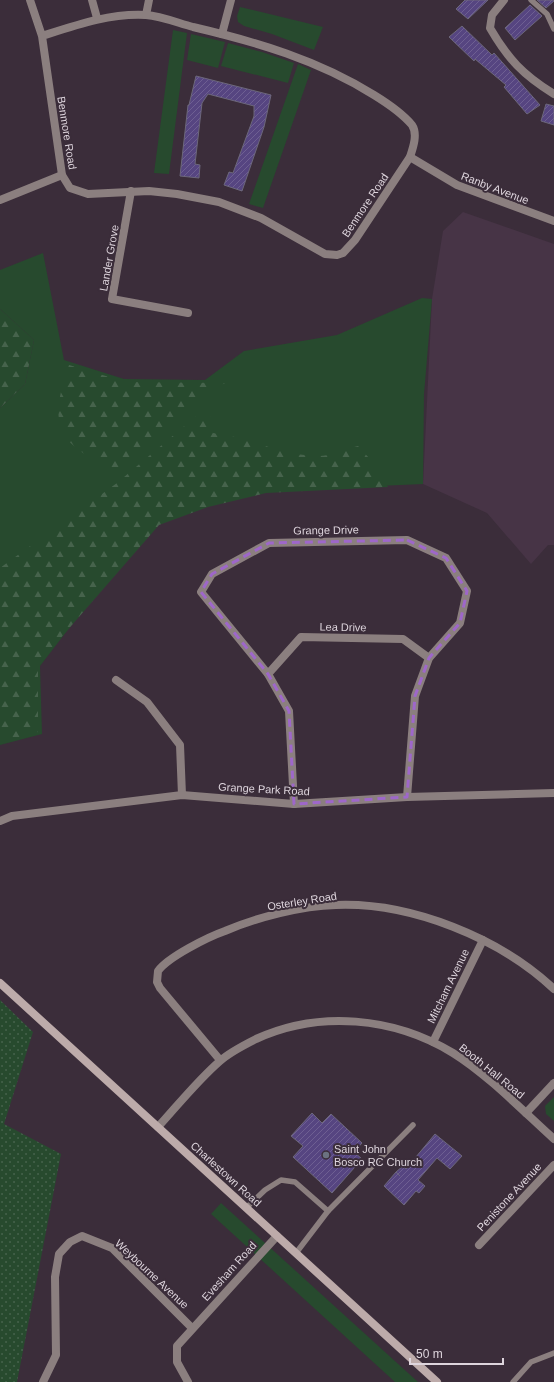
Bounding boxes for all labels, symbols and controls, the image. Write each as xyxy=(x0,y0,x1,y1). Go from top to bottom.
street label: Benmore Road xyxy=(55,96,79,170)
street label: Ranby Avenue xyxy=(460,170,530,206)
street label: Benmore Road xyxy=(339,171,391,239)
street label: Lander Grove xyxy=(97,224,121,292)
street label: Grange Drive xyxy=(293,523,359,537)
street label: Lea Drive xyxy=(319,621,367,633)
street label: Grange Park Road xyxy=(218,781,310,797)
street label: Osterley Road xyxy=(266,890,338,912)
street label: Mitcham Avenue xyxy=(425,947,471,1025)
street label: Booth Hall Road xyxy=(457,1041,527,1101)
street label: Charlestown Road xyxy=(188,1139,264,1209)
place label: Saint John Bosco RC Church xyxy=(334,1143,422,1168)
marker: Saint John Bosco RC Church xyxy=(321,1150,331,1160)
street label: Penistone Avenue xyxy=(474,1161,544,1233)
street label: Weybourne Avenue xyxy=(113,1237,191,1311)
street label: Evesham Road xyxy=(199,1239,259,1303)
scale bar xyxy=(410,1340,503,1366)
text: 50 m xyxy=(416,1347,443,1361)

